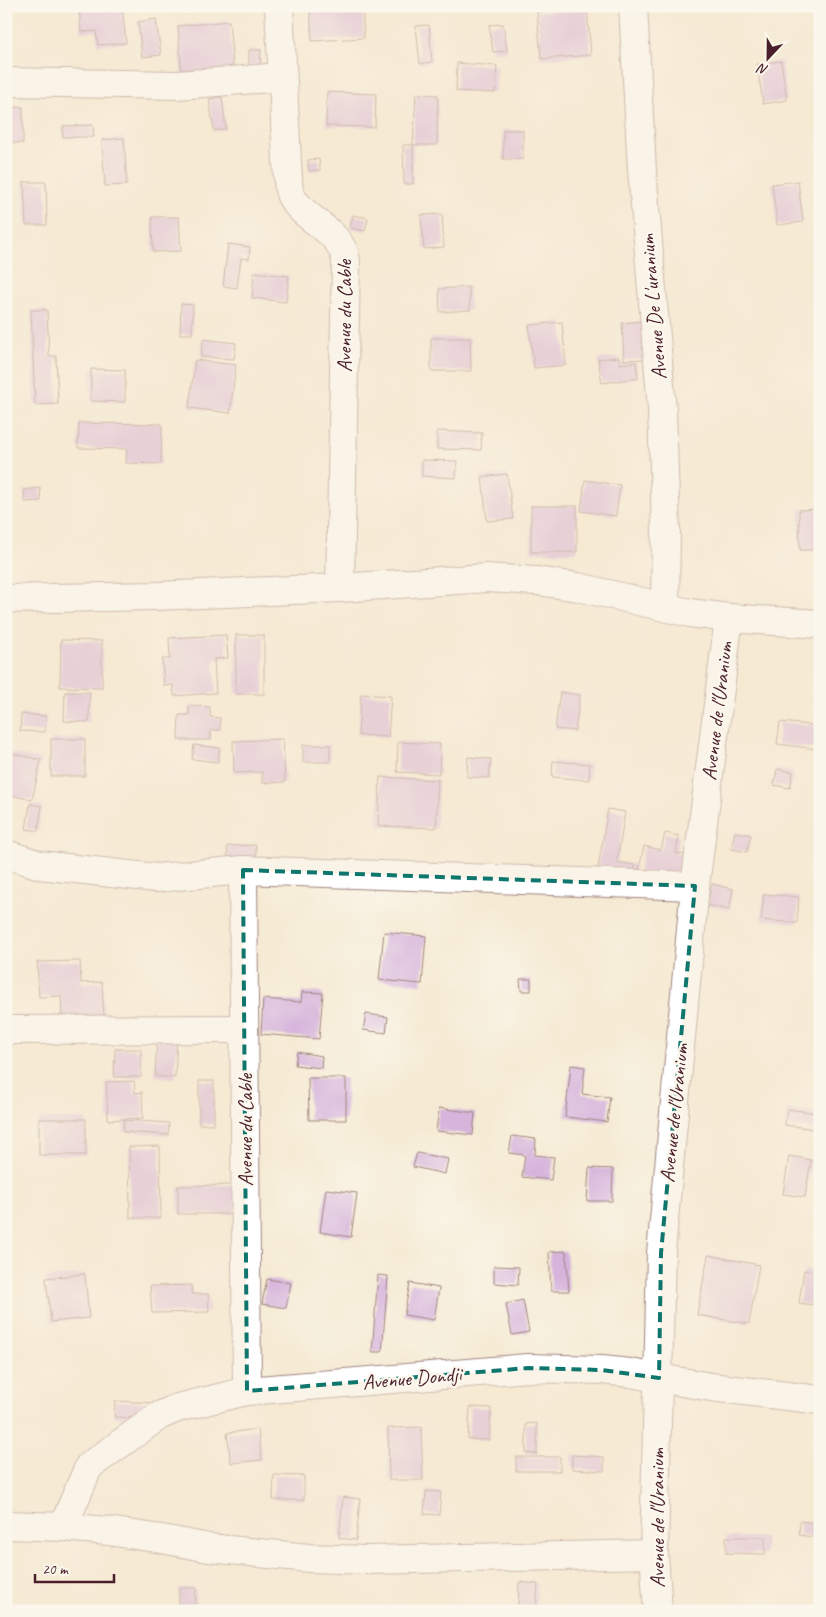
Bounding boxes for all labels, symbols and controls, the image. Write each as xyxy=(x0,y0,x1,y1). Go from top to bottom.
north arrow xyxy=(744,32,794,82)
text: N xyxy=(754,59,771,79)
street label: Avenue De L'uranium xyxy=(634,232,672,381)
street label: Avenue du Cable xyxy=(331,259,357,372)
street label: Avenue de l'Uranium xyxy=(696,639,739,782)
street label: Avenue de l'Uranium xyxy=(654,1041,694,1184)
street label: Avenue du Cable xyxy=(232,1073,258,1186)
street label: Avenue Dondji xyxy=(362,1360,466,1395)
street label: Avenue de l'Uranium xyxy=(644,1447,670,1588)
scale bar xyxy=(35,1552,114,1584)
text: 20 m xyxy=(42,1560,69,1579)

